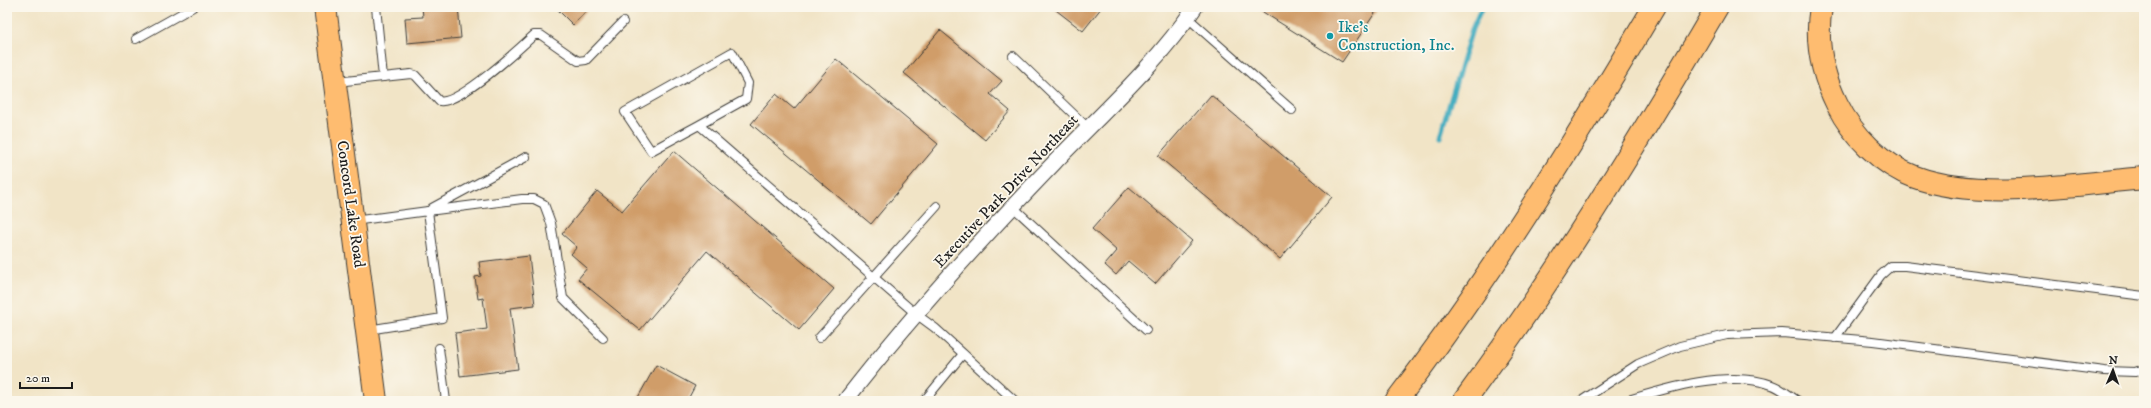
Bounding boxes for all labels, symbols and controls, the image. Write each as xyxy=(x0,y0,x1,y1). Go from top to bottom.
place label: Ike's Construction, Inc. xyxy=(1338,17,1455,55)
marker: Ike's Construction, Inc. xyxy=(1325,31,1335,41)
street label: Executive Park Drive Northeast xyxy=(930,110,1082,272)
street label: Concord Lake Road xyxy=(332,139,370,269)
north arrow xyxy=(2093,350,2133,390)
text: N xyxy=(2109,354,2118,368)
scale bar xyxy=(20,364,72,390)
text: 20 m xyxy=(26,371,50,386)

